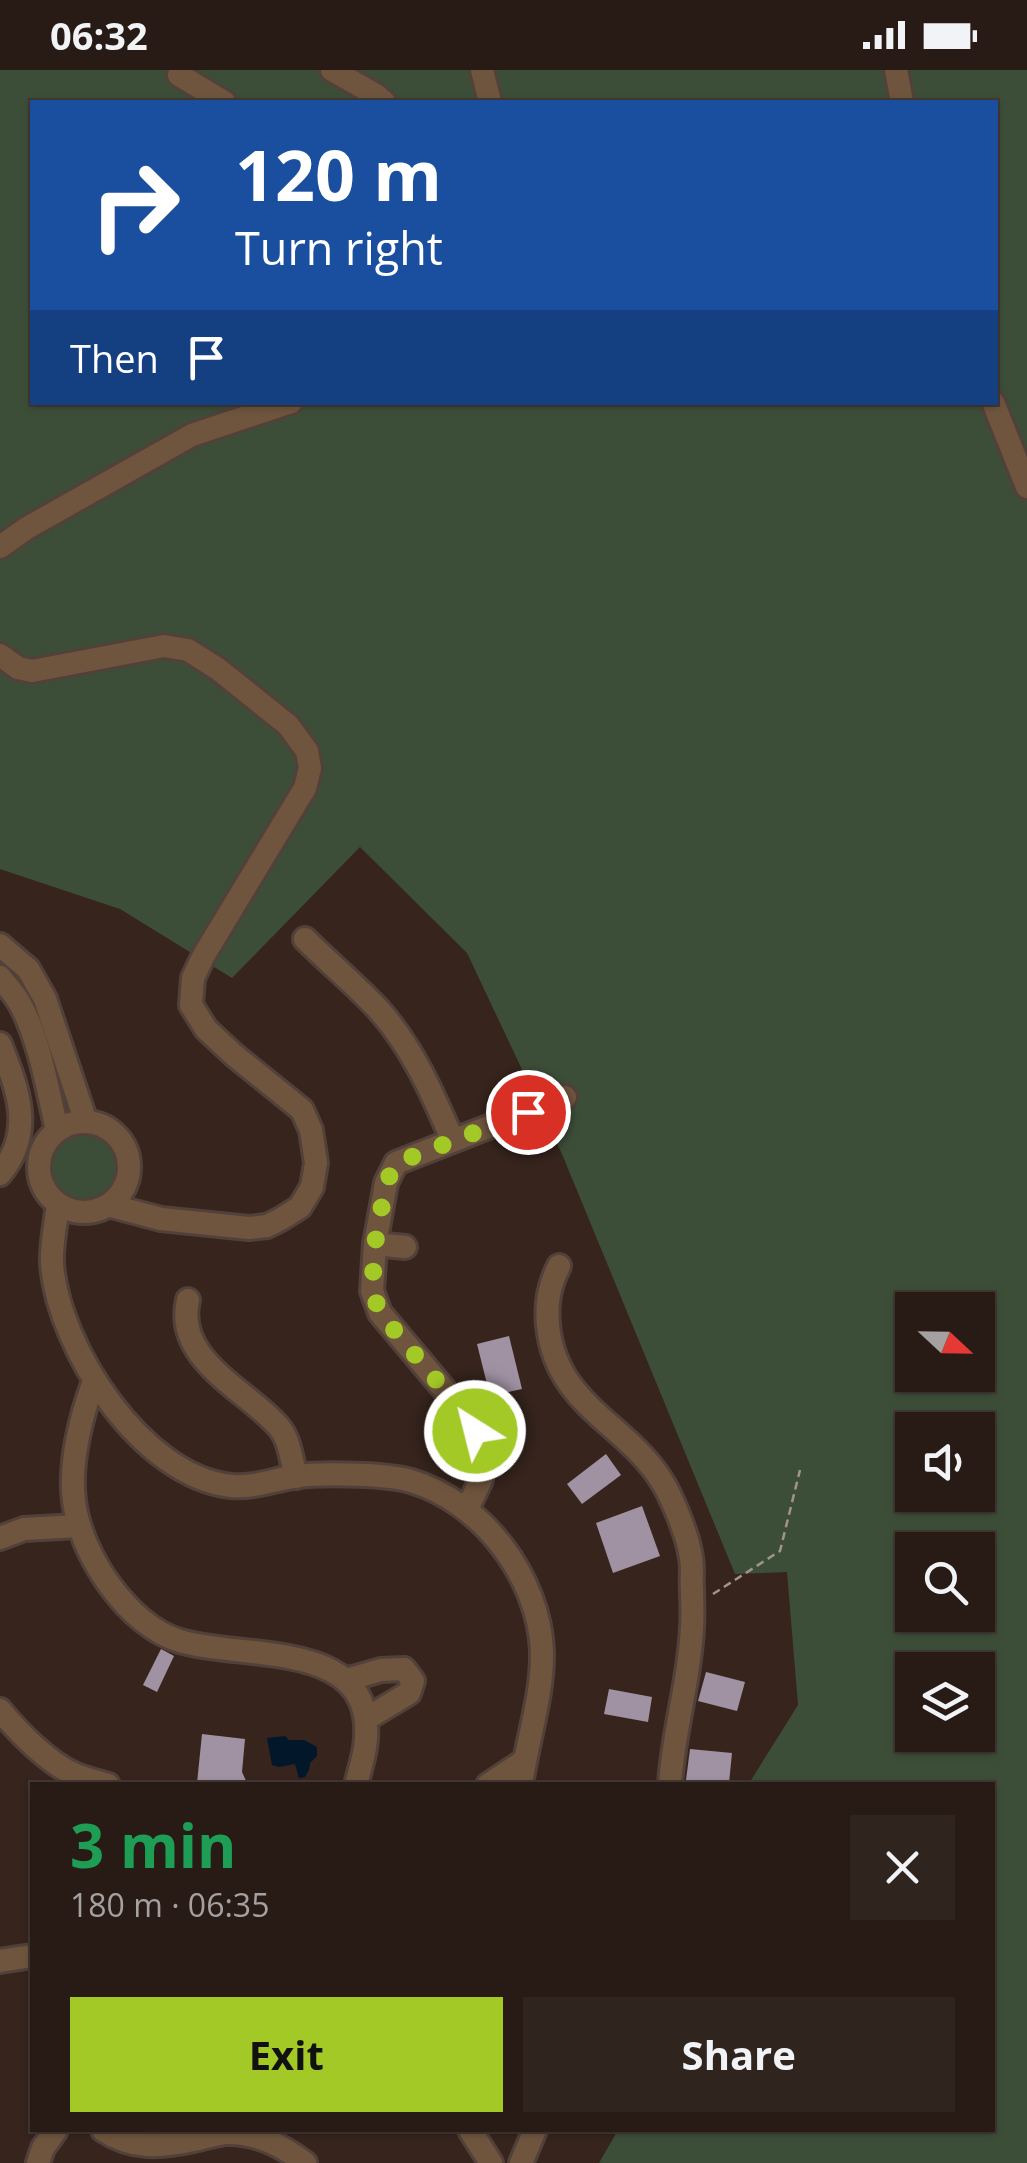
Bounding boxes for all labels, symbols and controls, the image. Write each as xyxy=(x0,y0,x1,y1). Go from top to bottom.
text: 06:32 xyxy=(50,9,148,61)
text: 120 m xyxy=(235,126,442,222)
icon: right xyxy=(70,140,200,270)
text: Turn right xyxy=(235,217,443,278)
icon: arrive xyxy=(179,330,234,385)
text: Then xyxy=(70,332,159,384)
pin xyxy=(486,1070,571,1155)
icon: arrive xyxy=(501,1085,556,1140)
north arrow xyxy=(895,1292,995,1392)
map controls xyxy=(895,1292,995,1752)
position arrow xyxy=(423,1379,527,1483)
button: sound xyxy=(895,1412,995,1512)
button: search xyxy=(895,1532,995,1632)
button: layers xyxy=(895,1652,995,1752)
text: 3 min xyxy=(70,1804,237,1886)
button: close xyxy=(850,1815,955,1920)
text: 180 m · 06:35 xyxy=(70,1883,269,1926)
button: Exit xyxy=(70,1997,503,2112)
button: Share xyxy=(523,1997,955,2112)

